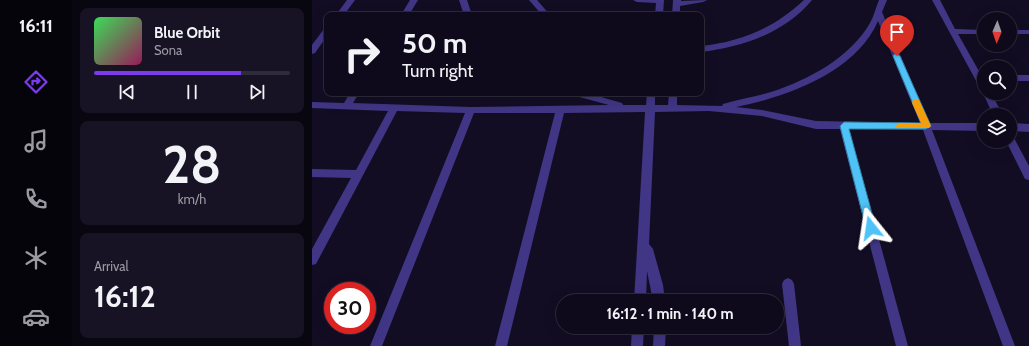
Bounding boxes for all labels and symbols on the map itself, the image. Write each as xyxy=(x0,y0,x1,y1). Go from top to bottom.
north arrow xyxy=(977,12,1017,52)
pin xyxy=(880,15,914,56)
position arrow xyxy=(850,207,892,249)
speed limit sign: 30 xyxy=(324,282,376,334)

